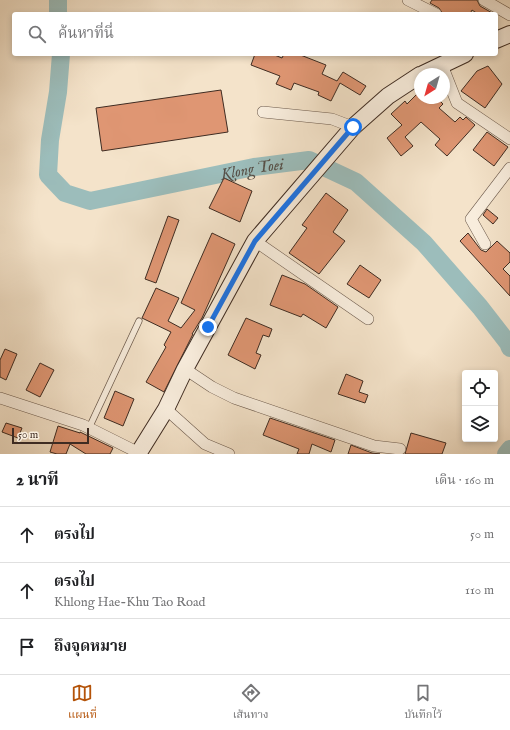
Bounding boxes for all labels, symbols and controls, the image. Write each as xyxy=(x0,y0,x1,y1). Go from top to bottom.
search box xyxy=(12,12,498,56)
icon: search xyxy=(26,23,48,45)
text: ค้นหาที่นี่ xyxy=(58,24,114,43)
north arrow xyxy=(414,68,450,104)
route start xyxy=(344,118,362,136)
water label: Klong Toei xyxy=(218,155,286,186)
route end xyxy=(199,318,217,336)
map controls xyxy=(462,370,498,442)
button: locate xyxy=(462,370,498,406)
button: layers xyxy=(462,406,498,442)
scale bar xyxy=(12,426,89,445)
text: 50 m xyxy=(18,428,38,442)
text: 2 นาที xyxy=(16,470,59,491)
text: เดิน · 160 m xyxy=(435,472,494,489)
icon: ahead xyxy=(16,524,38,546)
text: ตรงไป xyxy=(54,525,95,544)
text: 50 m xyxy=(470,526,494,543)
text: ตรงไป xyxy=(54,572,95,591)
icon: ahead xyxy=(16,580,38,602)
text: 110 m xyxy=(465,582,494,599)
text: Khlong Hae-Khu Tao Road xyxy=(54,594,206,611)
icon: arrive xyxy=(16,636,38,658)
text: ถึงจุดหมาย xyxy=(54,637,127,656)
tab: แผนที่ xyxy=(68,682,97,724)
tab: เส้นทาง xyxy=(233,682,269,724)
tab: บันทึกไว้ xyxy=(405,682,442,724)

